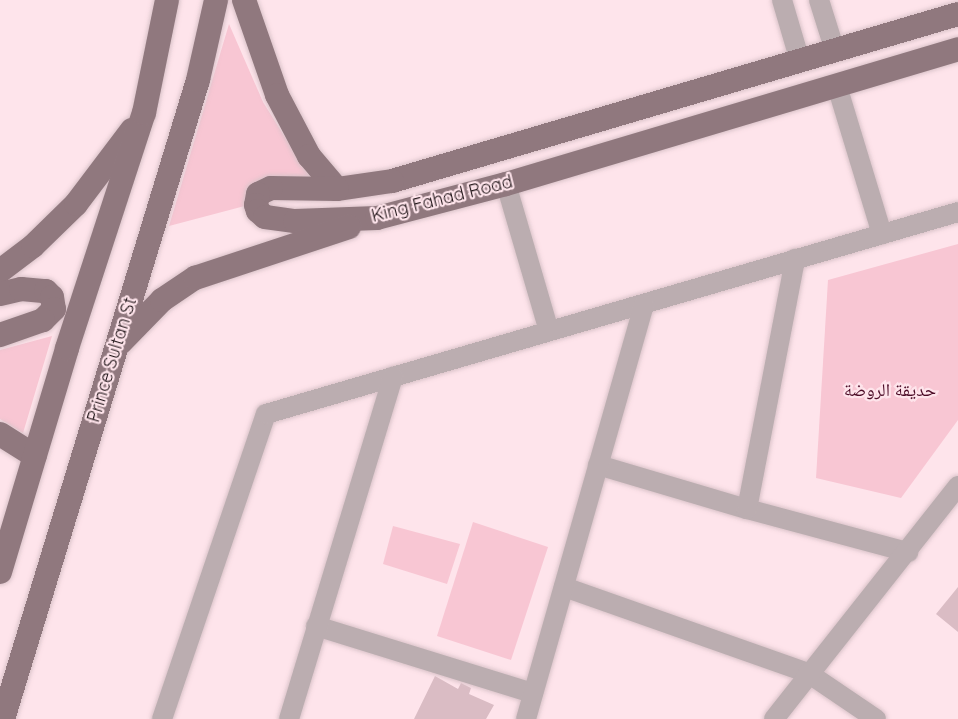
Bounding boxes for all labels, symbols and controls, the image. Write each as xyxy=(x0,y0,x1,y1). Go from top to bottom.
street label: King Fahad Road xyxy=(369,171,515,227)
street label: Prince Sultan St xyxy=(83,295,141,425)
park label: حديقة الروضة xyxy=(844,379,936,401)

